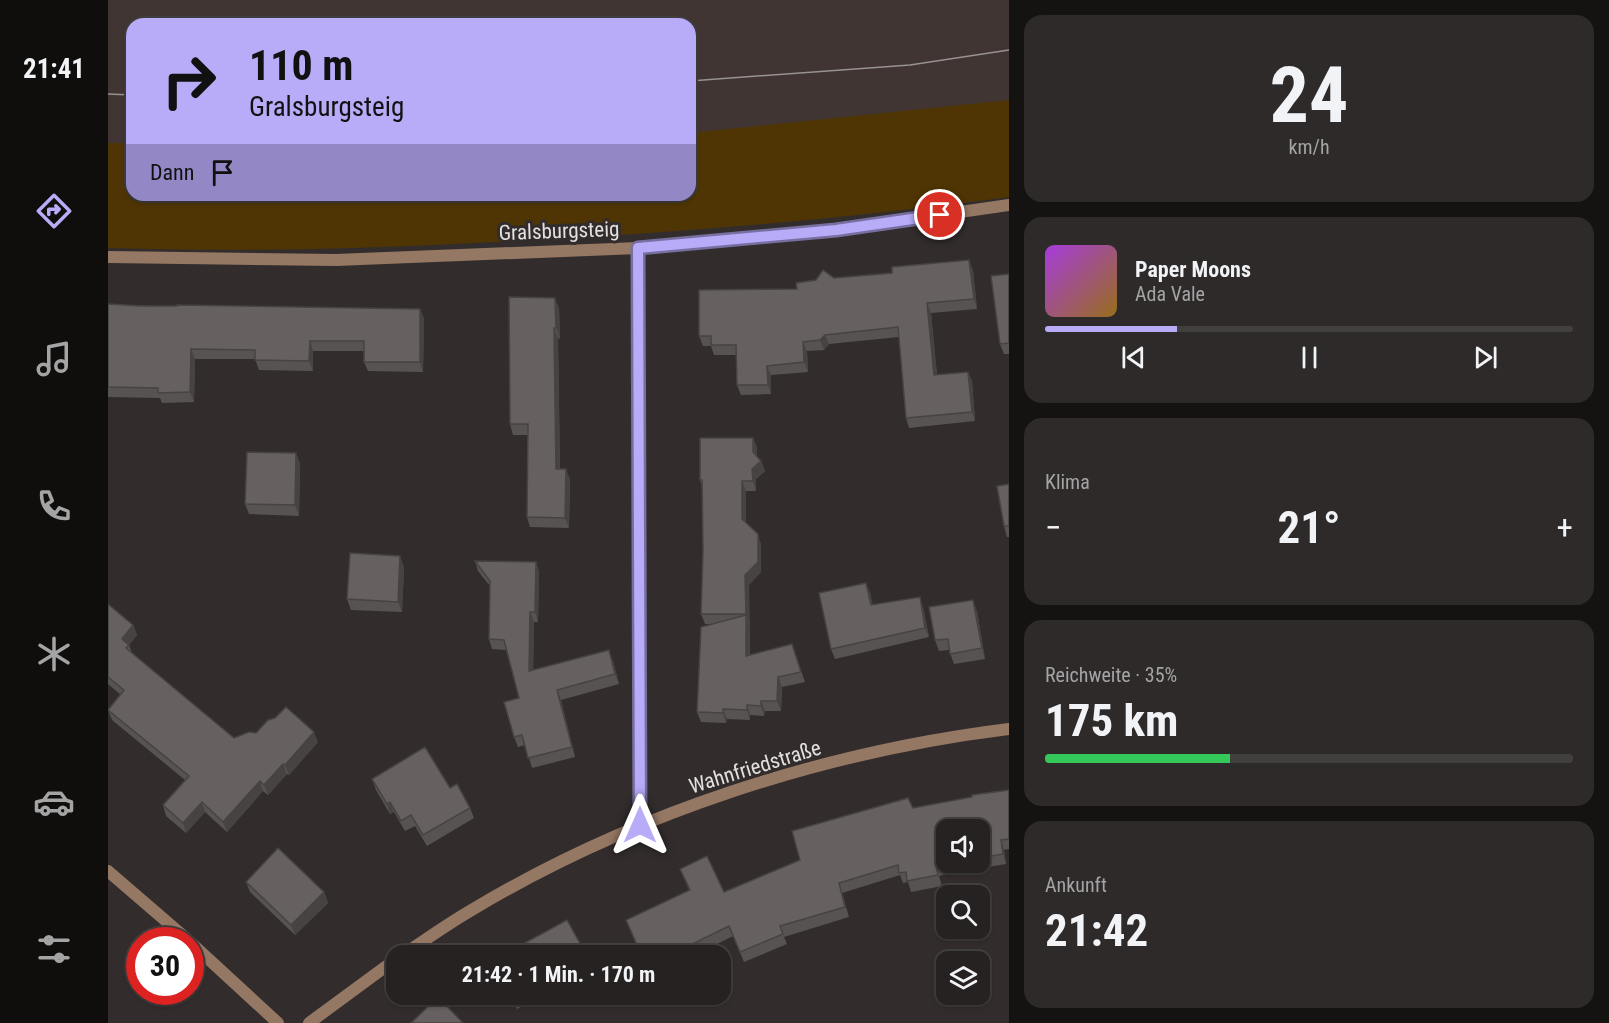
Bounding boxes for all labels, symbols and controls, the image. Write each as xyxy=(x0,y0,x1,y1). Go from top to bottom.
text: 110 m xyxy=(249,41,354,90)
icon: right xyxy=(150,42,228,120)
text: 24 xyxy=(1270,50,1348,141)
text: 21:41 xyxy=(23,53,85,85)
text: Gralsburgsteig xyxy=(249,91,404,123)
text: km/h xyxy=(1288,135,1330,159)
icon: arrive xyxy=(206,156,239,189)
text: Dann xyxy=(150,160,194,185)
pin xyxy=(914,189,965,240)
icon: directions xyxy=(33,190,75,232)
icon: arrive xyxy=(923,198,956,231)
street label: Gralsburgsteig xyxy=(498,217,620,245)
text: Paper Moons xyxy=(1135,257,1251,282)
text: Ada Vale xyxy=(1135,282,1205,306)
icon: music xyxy=(33,338,75,380)
icon: previous xyxy=(1117,341,1150,374)
icon: pause xyxy=(1293,341,1326,374)
icon: next xyxy=(1469,341,1502,374)
text: Klima xyxy=(1045,470,1090,494)
icon: phone xyxy=(33,485,75,527)
text: 21° xyxy=(1278,501,1341,554)
text: − xyxy=(1045,508,1062,547)
text: + xyxy=(1557,508,1573,547)
icon: climate xyxy=(33,633,75,675)
text: Reichweite · 35% xyxy=(1045,663,1177,687)
text: 175 km xyxy=(1045,694,1178,747)
street label: Wahnfriedstraße xyxy=(686,735,824,798)
icon: car xyxy=(33,781,75,823)
position arrow xyxy=(608,793,672,857)
map controls xyxy=(936,819,990,1005)
button: sound xyxy=(936,819,990,873)
text: Ankunft xyxy=(1045,873,1107,897)
button: search xyxy=(936,885,990,939)
text: 21:42 xyxy=(1045,904,1148,957)
speed limit sign: 30 xyxy=(126,927,204,1005)
icon: filters xyxy=(33,928,75,970)
button: layers xyxy=(936,951,990,1005)
text: 21:42 · 1 Min. · 170 m xyxy=(462,962,655,987)

